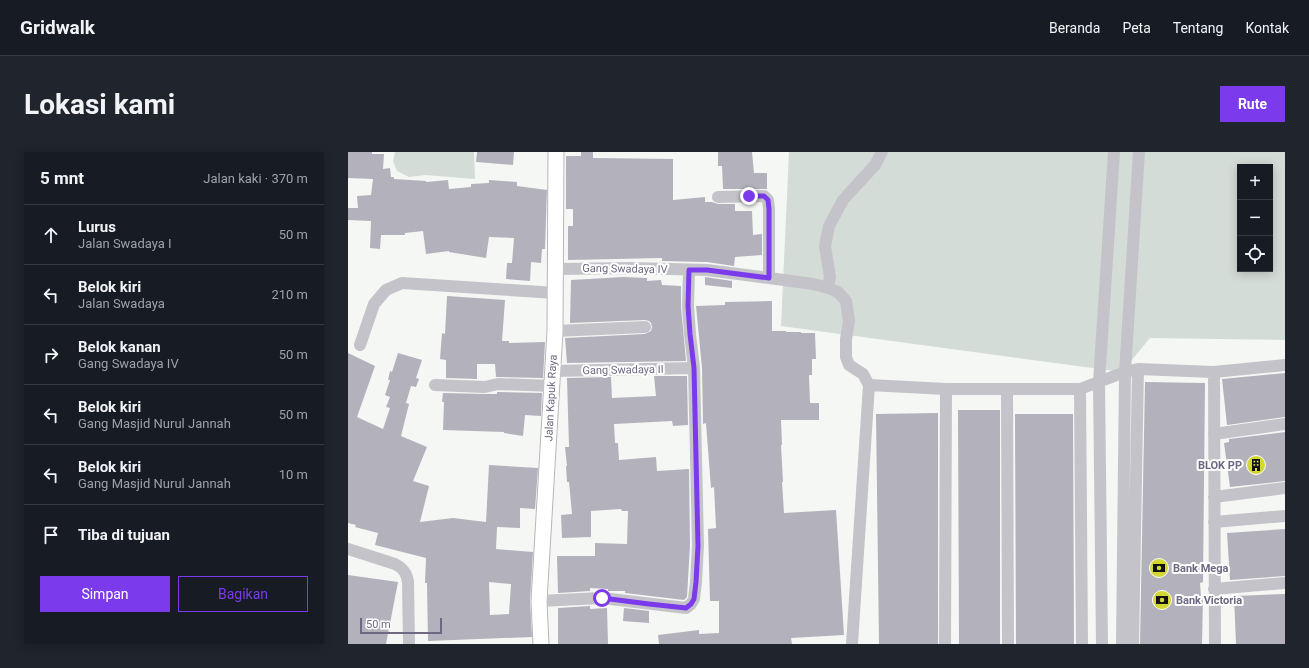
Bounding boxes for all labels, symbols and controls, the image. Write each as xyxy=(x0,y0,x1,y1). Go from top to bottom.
text: Gridwalk xyxy=(20,16,95,39)
text: Beranda xyxy=(1049,20,1100,36)
text: Peta xyxy=(1122,20,1151,36)
text: Tentang xyxy=(1173,20,1223,36)
text: Kontak xyxy=(1245,20,1289,36)
button: Rute xyxy=(1220,86,1285,122)
text: Lokasi kami xyxy=(24,88,175,121)
map controls xyxy=(1237,164,1273,272)
button: + xyxy=(1237,164,1273,200)
text: 5 mnt xyxy=(40,168,84,188)
text: Jalan kaki · 370 m xyxy=(203,171,308,186)
route end xyxy=(740,187,758,205)
button: − xyxy=(1237,200,1273,236)
text: Lurus xyxy=(78,218,116,236)
icon: ahead xyxy=(40,224,62,246)
text: 50 m xyxy=(279,227,308,242)
text: Jalan Swadaya I xyxy=(78,236,172,251)
button: locate xyxy=(1237,236,1273,272)
street label: Gang Swadaya IV xyxy=(582,262,668,276)
text: Belok kiri xyxy=(78,278,141,296)
icon: left xyxy=(40,284,62,306)
text: 210 m xyxy=(271,287,308,302)
text: Jalan Swadaya xyxy=(78,296,165,311)
text: Belok kanan xyxy=(78,338,161,356)
icon: right xyxy=(40,344,62,366)
text: 50 m xyxy=(279,347,308,362)
street label: Jalan Kapuk Raya xyxy=(542,354,560,442)
text: Gang Swadaya IV xyxy=(78,356,179,371)
street label: Gang Swadaya II xyxy=(582,363,664,377)
text: Belok kiri xyxy=(78,398,141,416)
icon: left xyxy=(40,404,62,426)
text: 50 m xyxy=(279,407,308,422)
text: Gang Masjid Nurul Jannah xyxy=(78,416,231,431)
building icon: BLOK PP xyxy=(1245,454,1267,476)
text: Belok kiri xyxy=(78,458,141,476)
place label: BLOK PP xyxy=(1198,459,1242,472)
icon: left xyxy=(40,464,62,486)
text: 10 m xyxy=(279,467,308,482)
text: Gang Masjid Nurul Jannah xyxy=(78,476,231,491)
icon: arrive xyxy=(40,524,62,546)
text: Tiba di tujuan xyxy=(78,526,170,544)
bank icon: Bank Mega xyxy=(1148,557,1170,579)
place label: Bank Mega xyxy=(1173,562,1229,575)
button: Simpan xyxy=(40,576,170,612)
button: Bagikan xyxy=(178,576,308,612)
route start xyxy=(593,589,611,607)
bank icon: Bank Victoria xyxy=(1151,589,1173,611)
place label: Bank Victoria xyxy=(1176,594,1242,607)
scale bar xyxy=(360,616,442,635)
text: 50 m xyxy=(366,618,391,631)

